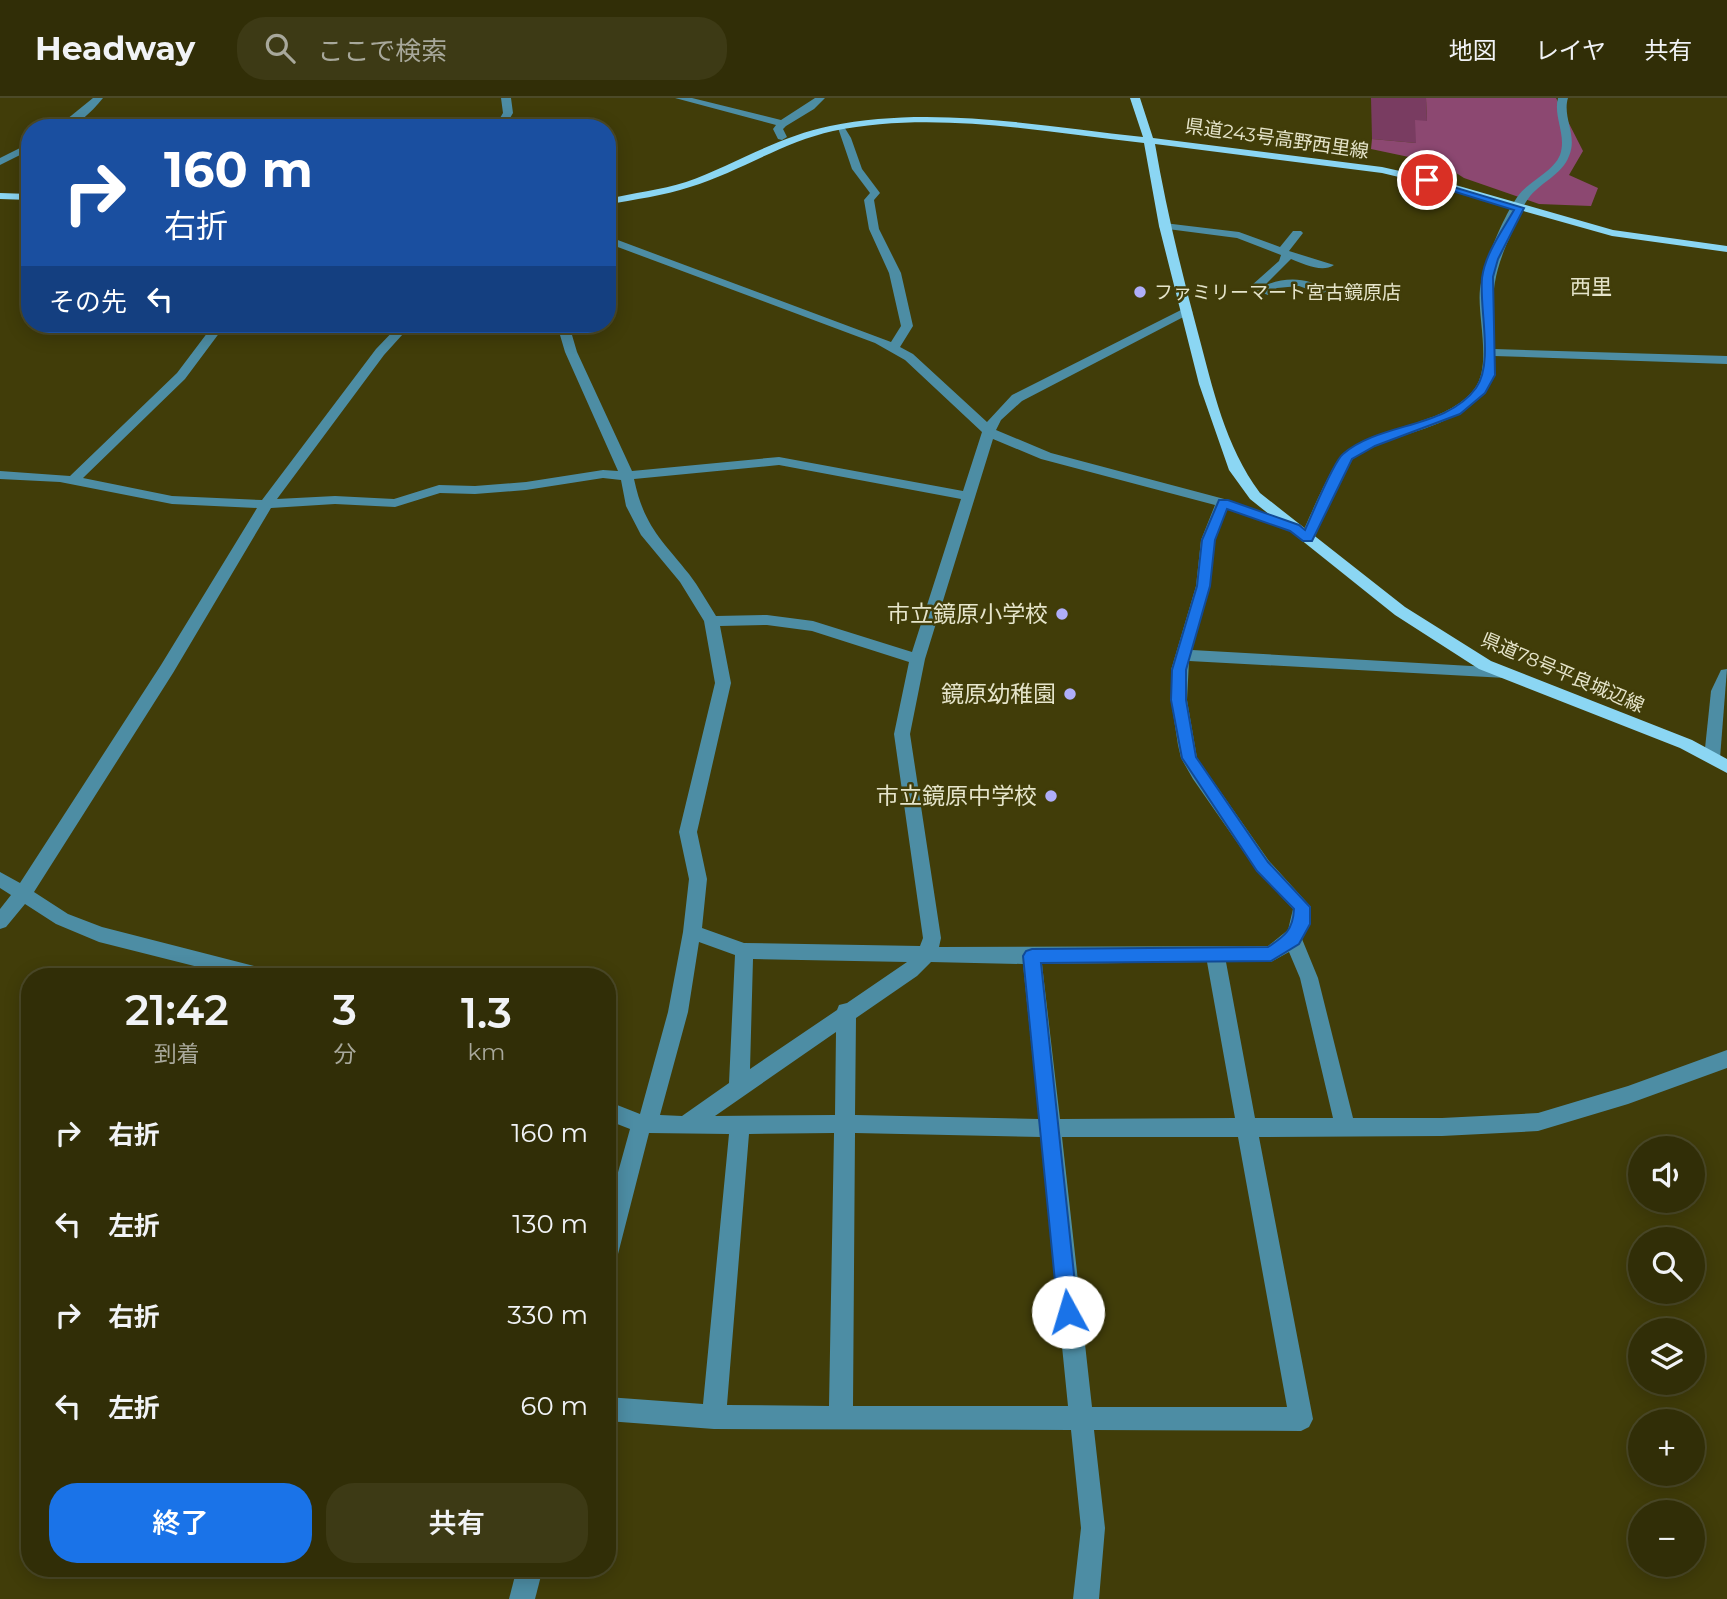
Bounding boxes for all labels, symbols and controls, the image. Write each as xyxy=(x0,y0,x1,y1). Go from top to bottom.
search box xyxy=(237,17,727,80)
text: Headway xyxy=(35,28,195,68)
icon: search xyxy=(261,29,299,67)
text: ここで検索 xyxy=(317,35,447,67)
text: 地図 xyxy=(1449,36,1497,65)
text: レイヤ xyxy=(1535,36,1606,65)
text: 共有 xyxy=(1644,36,1692,65)
street label: 県道243号高野西里線 xyxy=(1184,114,1370,163)
text: 160 m xyxy=(164,140,313,199)
icon: right xyxy=(49,147,140,238)
pin xyxy=(1397,150,1457,210)
icon: arrive xyxy=(1408,161,1446,199)
text: 右折 xyxy=(164,206,228,245)
district label: 西里 xyxy=(1570,274,1612,299)
icon: left xyxy=(141,280,179,318)
place label: ファミリーマート宮古鏡原店 xyxy=(1154,281,1401,304)
marker: ファミリーマート宮古鏡原店 xyxy=(1132,284,1148,300)
text: その先 xyxy=(49,286,127,318)
place label: 市立鏡原小学校 xyxy=(887,600,1048,628)
marker: 市立鏡原小学校 xyxy=(1054,606,1070,622)
street label: 県道78号平良城辺線 xyxy=(1478,628,1648,717)
place label: 鏡原幼稚園 xyxy=(941,680,1056,708)
marker: 鏡原幼稚園 xyxy=(1062,686,1078,702)
place label: 市立鏡原中学校 xyxy=(876,782,1037,810)
marker: 市立鏡原中学校 xyxy=(1043,788,1059,804)
text: 21:42 xyxy=(125,984,229,1036)
text: 3 xyxy=(333,984,357,1036)
text: 1.3 xyxy=(461,987,512,1039)
text: km xyxy=(467,1038,505,1066)
text: 到着 xyxy=(154,1040,200,1068)
text: 分 xyxy=(333,1040,356,1068)
icon: right xyxy=(49,1114,87,1152)
text: 160 m xyxy=(511,1117,588,1149)
text: 右折 xyxy=(108,1119,160,1151)
map controls xyxy=(1628,1136,1705,1577)
button: sound xyxy=(1628,1136,1705,1213)
icon: left xyxy=(49,1205,87,1243)
text: 130 m xyxy=(512,1208,588,1240)
text: 左折 xyxy=(108,1210,160,1242)
button: search xyxy=(1628,1227,1705,1304)
position arrow xyxy=(1031,1275,1105,1349)
icon: right xyxy=(49,1296,87,1334)
text: 330 m xyxy=(507,1299,588,1331)
text: 右折 xyxy=(108,1301,160,1333)
button: layers xyxy=(1628,1318,1705,1395)
icon: left xyxy=(49,1387,87,1425)
text: 60 m xyxy=(521,1390,588,1422)
text: 左折 xyxy=(108,1392,160,1424)
button: + xyxy=(1628,1409,1705,1486)
button: 終了 xyxy=(49,1483,312,1563)
button: 共有 xyxy=(326,1483,588,1563)
button: − xyxy=(1628,1500,1705,1577)

